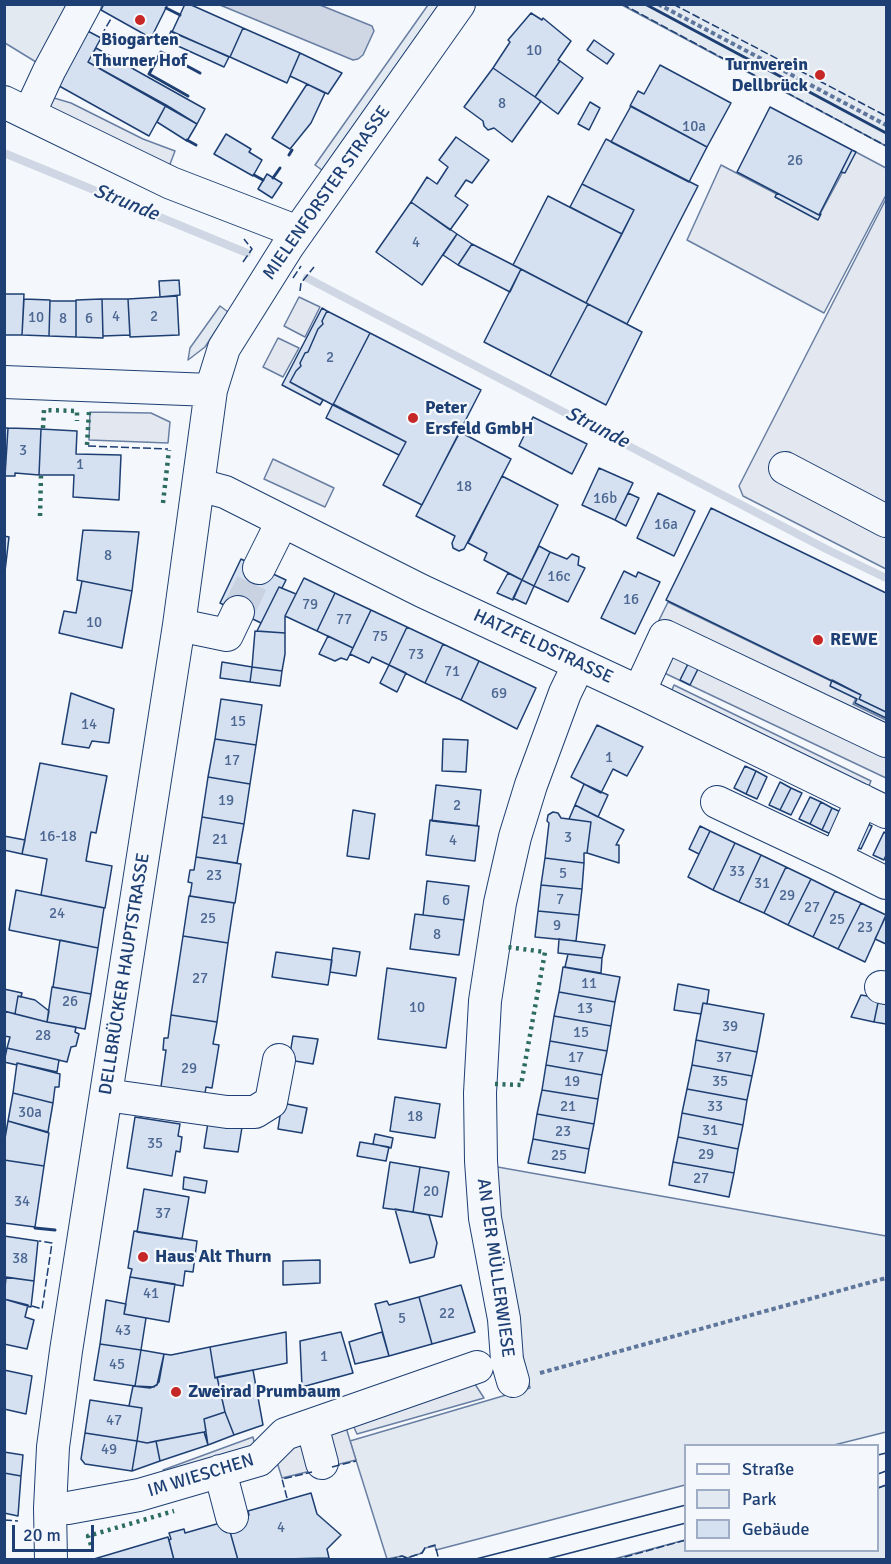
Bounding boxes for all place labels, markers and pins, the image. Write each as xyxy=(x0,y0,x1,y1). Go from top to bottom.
marker: Biogarten Thurner Hof xyxy=(133,13,147,27)
place label: Biogarten Thurner Hof xyxy=(93,29,187,72)
place label: Turnverein Dellbrück xyxy=(725,54,808,97)
marker: Turnverein Dellbrück xyxy=(813,68,827,82)
place label: Peter Ersfeld GmbH xyxy=(425,397,533,440)
marker: Peter Ersfeld GmbH xyxy=(406,411,420,425)
place label: REWE xyxy=(830,629,878,651)
marker: REWE xyxy=(811,633,825,647)
place label: Haus Alt Thurn xyxy=(155,1246,272,1268)
marker: Haus Alt Thurn xyxy=(136,1250,150,1264)
place label: Zweirad Prumbaum xyxy=(188,1381,341,1403)
marker: Zweirad Prumbaum xyxy=(169,1385,183,1399)

